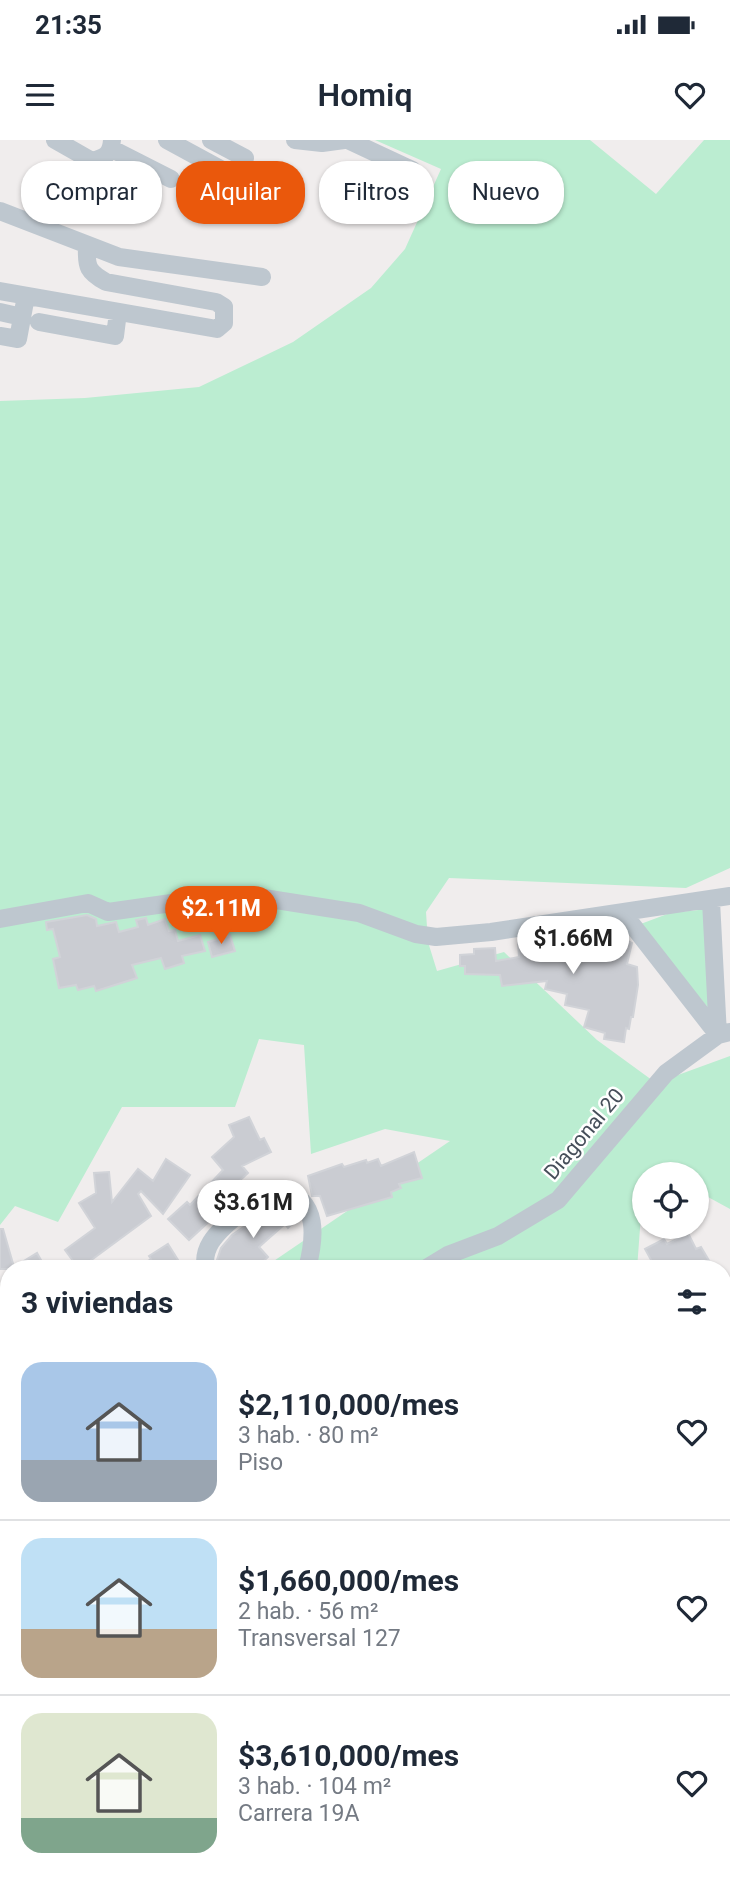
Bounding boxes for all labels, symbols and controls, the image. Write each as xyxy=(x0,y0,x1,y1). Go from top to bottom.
text: 21:35 xyxy=(35,10,102,40)
icon: menu xyxy=(21,76,59,114)
text: Homiq xyxy=(318,76,412,114)
icon: heart xyxy=(671,76,709,114)
chip: Comprar xyxy=(21,161,162,224)
chip: Alquilar xyxy=(176,161,305,224)
chip: Filtros xyxy=(319,161,434,224)
chip: Nuevo xyxy=(448,161,564,224)
pin: $2.11M xyxy=(164,886,278,946)
text: $2.11M xyxy=(181,895,261,922)
pin: $1.66M xyxy=(516,916,630,976)
text: $1.66M xyxy=(533,925,613,952)
street label: Diagonal 20 xyxy=(539,1084,629,1184)
map controls xyxy=(632,1162,709,1239)
button: locate xyxy=(632,1162,709,1239)
pin: $3.61M xyxy=(196,1180,310,1240)
text: $3.61M xyxy=(213,1189,293,1216)
icon: filters xyxy=(673,1283,711,1321)
text: 3 viviendas xyxy=(21,1285,173,1320)
text: $2,110,000/mes xyxy=(238,1387,459,1422)
icon: home xyxy=(77,1390,161,1474)
icon: heart xyxy=(673,1413,711,1451)
text: 3 hab. · 80 m² xyxy=(238,1422,378,1449)
text: Piso xyxy=(238,1449,283,1476)
text: $1,660,000/mes xyxy=(238,1563,459,1598)
icon: home xyxy=(77,1566,161,1650)
icon: heart xyxy=(673,1589,711,1627)
text: 2 hab. · 56 m² xyxy=(238,1598,378,1625)
text: Transversal 127 xyxy=(238,1625,401,1652)
text: $3,610,000/mes xyxy=(238,1738,459,1773)
icon: home xyxy=(77,1741,161,1825)
icon: heart xyxy=(673,1764,711,1802)
text: 3 hab. · 104 m² xyxy=(238,1773,391,1800)
text: Carrera 19A xyxy=(238,1800,359,1827)

